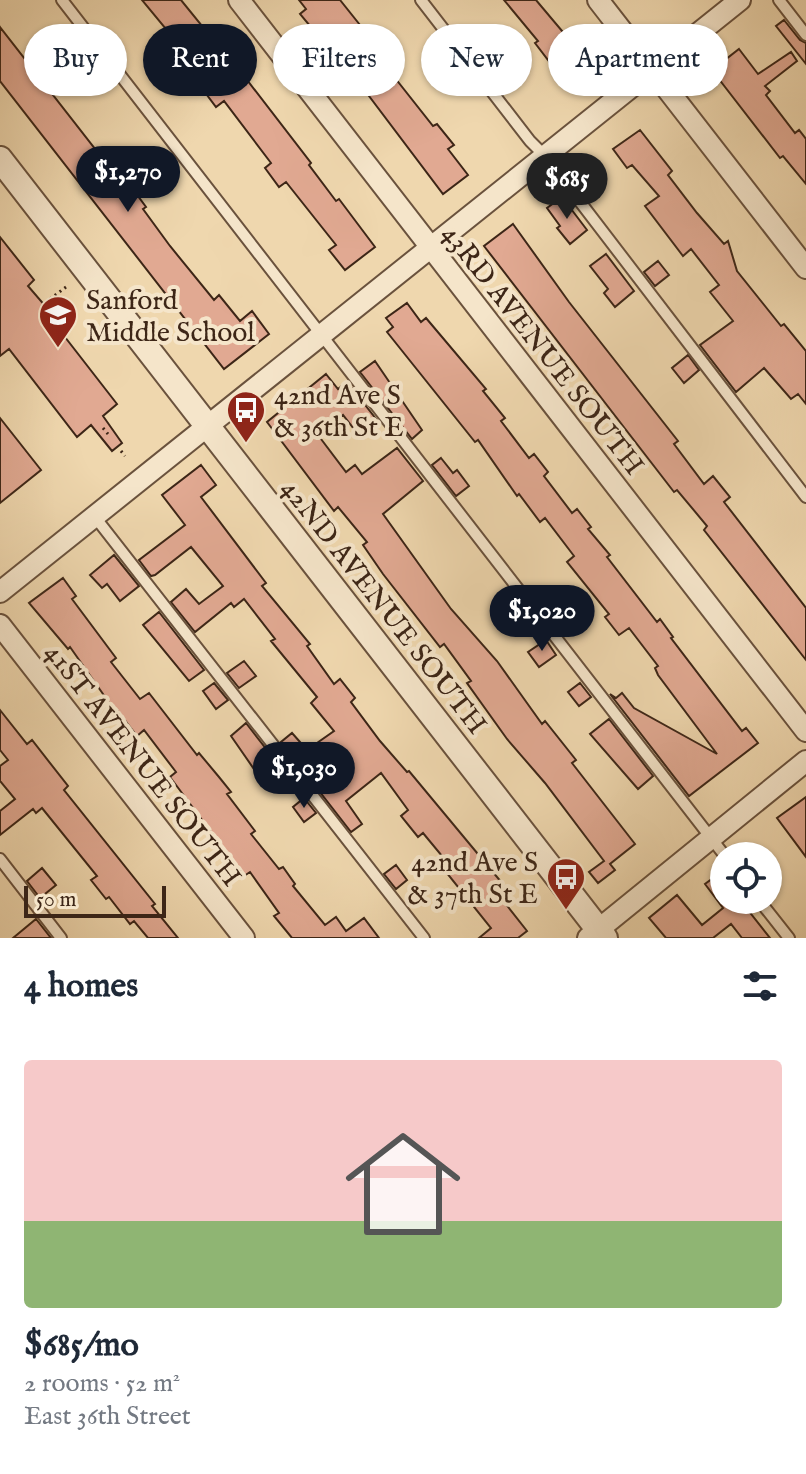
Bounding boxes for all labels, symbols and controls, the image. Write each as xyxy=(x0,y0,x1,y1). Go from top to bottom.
chip: Buy xyxy=(24,24,127,96)
chip: Rent xyxy=(143,24,257,96)
chip: Filters xyxy=(273,24,405,96)
chip: New xyxy=(421,24,532,96)
chip: Apartment xyxy=(548,24,728,96)
pin: $1,270 xyxy=(63,146,193,214)
pin: $685 xyxy=(520,153,614,221)
text: $1,270 xyxy=(94,155,162,188)
text: $685 xyxy=(545,162,589,195)
street label: 43RD AVENUE SOUTH xyxy=(433,218,651,483)
place label: Sanford Middle School xyxy=(86,284,255,351)
school or university icon: Sanford Middle School xyxy=(37,294,79,349)
place label: 42nd Ave S & 36th St E xyxy=(274,379,404,446)
bus stop icon: 42nd Ave S & 36th St E xyxy=(225,389,267,444)
street label: 42ND AVENUE SOUTH xyxy=(273,473,494,742)
pin: $1,020 xyxy=(477,585,607,653)
text: $1,020 xyxy=(508,594,576,627)
street label: 41ST AVENUE SOUTH xyxy=(36,637,248,894)
pin: $1,030 xyxy=(239,742,369,810)
text: $1,030 xyxy=(271,751,337,784)
map controls xyxy=(710,842,782,914)
button: locate xyxy=(710,842,782,914)
place label: 42nd Ave S & 37th St E xyxy=(407,846,538,913)
bus stop icon: 42nd Ave S & 37th St E xyxy=(545,856,587,911)
scale bar xyxy=(24,882,166,918)
text: 50 m xyxy=(36,886,77,914)
icon: filters xyxy=(738,964,782,1008)
text: 4 homes xyxy=(24,965,138,1008)
icon: home xyxy=(331,1112,475,1256)
text: $685/mo xyxy=(24,1324,139,1367)
text: 2 rooms · 52 m² xyxy=(24,1367,180,1400)
text: East 36th Street xyxy=(24,1400,191,1433)

